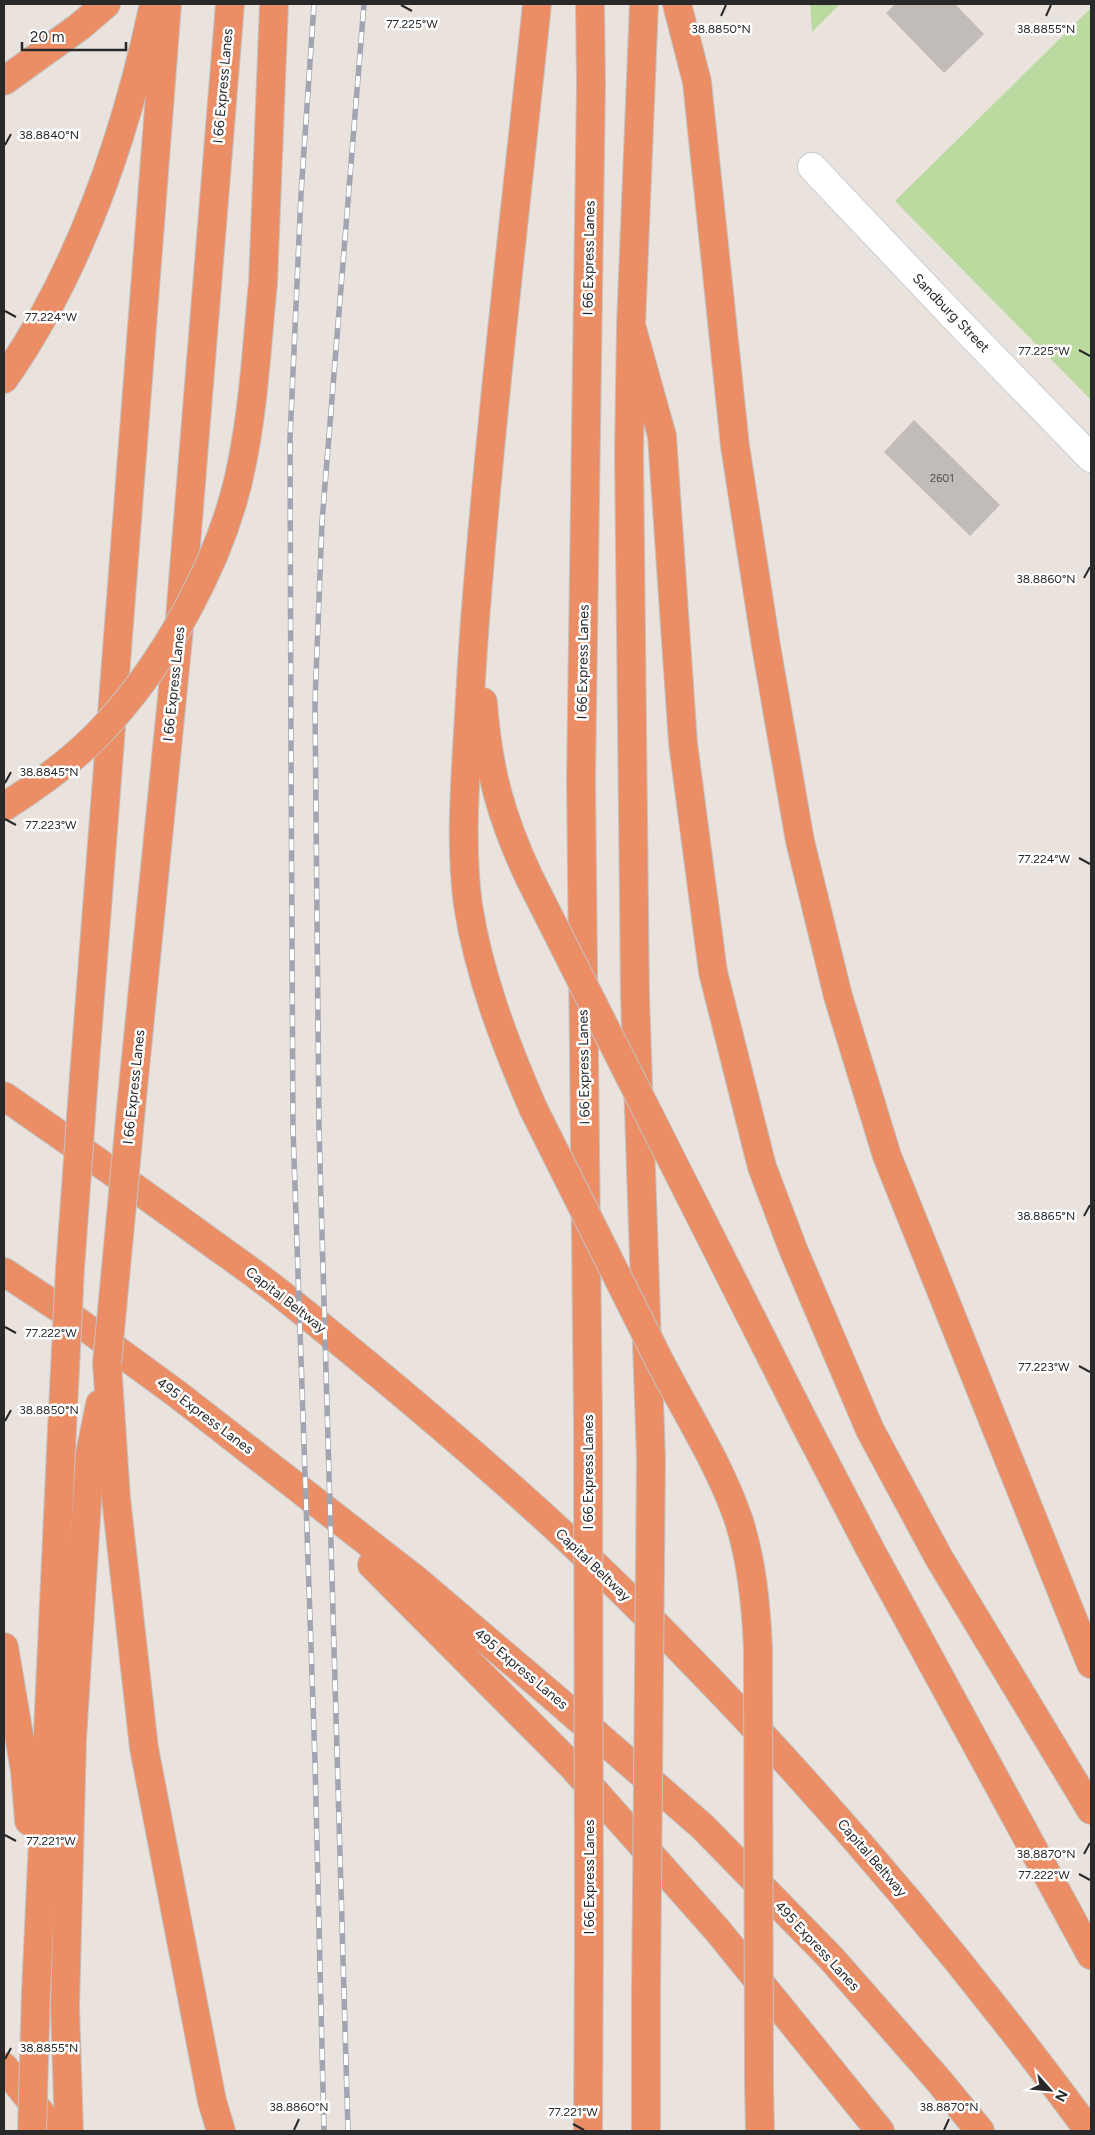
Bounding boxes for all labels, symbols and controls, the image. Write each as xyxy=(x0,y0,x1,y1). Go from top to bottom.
text: 77.225°W xyxy=(386,17,438,31)
scale bar xyxy=(22,20,126,52)
text: 38.8850°N xyxy=(691,22,751,36)
text: 38.8855°N xyxy=(1017,22,1075,36)
text: 20 m xyxy=(30,28,64,46)
street label: I 66 Express Lanes xyxy=(210,28,236,144)
text: 38.8840°N xyxy=(19,128,79,142)
street label: I 66 Express Lanes xyxy=(579,200,599,316)
street label: Sandburg Street xyxy=(909,270,993,356)
text: 77.224°W xyxy=(25,310,78,324)
text: 77.225°W xyxy=(1018,344,1070,358)
house number: 2601 xyxy=(930,472,954,485)
text: 38.8860°N xyxy=(1016,572,1076,586)
street label: I 66 Express Lanes xyxy=(573,604,593,720)
street label: I 66 Express Lanes xyxy=(160,626,188,742)
text: 38.8845°N xyxy=(19,765,79,779)
text: 77.223°W xyxy=(25,818,77,832)
text: 77.224°W xyxy=(1018,852,1071,866)
street label: I 66 Express Lanes xyxy=(574,1009,594,1125)
street label: I 66 Express Lanes xyxy=(120,1029,148,1145)
text: 38.8865°N xyxy=(1017,1209,1075,1223)
street label: Capital Beltway xyxy=(242,1263,330,1337)
text: 77.222°W xyxy=(25,1326,77,1340)
text: 77.223°W xyxy=(1018,1360,1070,1374)
street label: 495 Express Lanes xyxy=(153,1374,257,1458)
text: 38.8850°N xyxy=(19,1403,79,1417)
street label: I 66 Express Lanes xyxy=(580,1414,597,1530)
street label: Capital Beltway xyxy=(552,1525,634,1605)
street label: 495 Express Lanes xyxy=(471,1625,571,1713)
street label: Capital Beltway xyxy=(834,1816,911,1901)
street label: I 66 Express Lanes xyxy=(581,1819,598,1935)
text: 77.221°W xyxy=(26,1834,76,1848)
text: 38.8870°N xyxy=(1017,1847,1075,1861)
text: 77.222°W xyxy=(1018,1868,1070,1882)
street label: 495 Express Lanes xyxy=(771,1898,863,1994)
text: 38.8855°N xyxy=(20,2041,78,2055)
north arrow xyxy=(1025,2065,1075,2115)
text: N xyxy=(1051,2087,1071,2104)
text: 38.8860°N xyxy=(269,2100,329,2114)
text: 38.8870°N xyxy=(920,2100,978,2114)
text: 77.221°W xyxy=(548,2105,598,2119)

